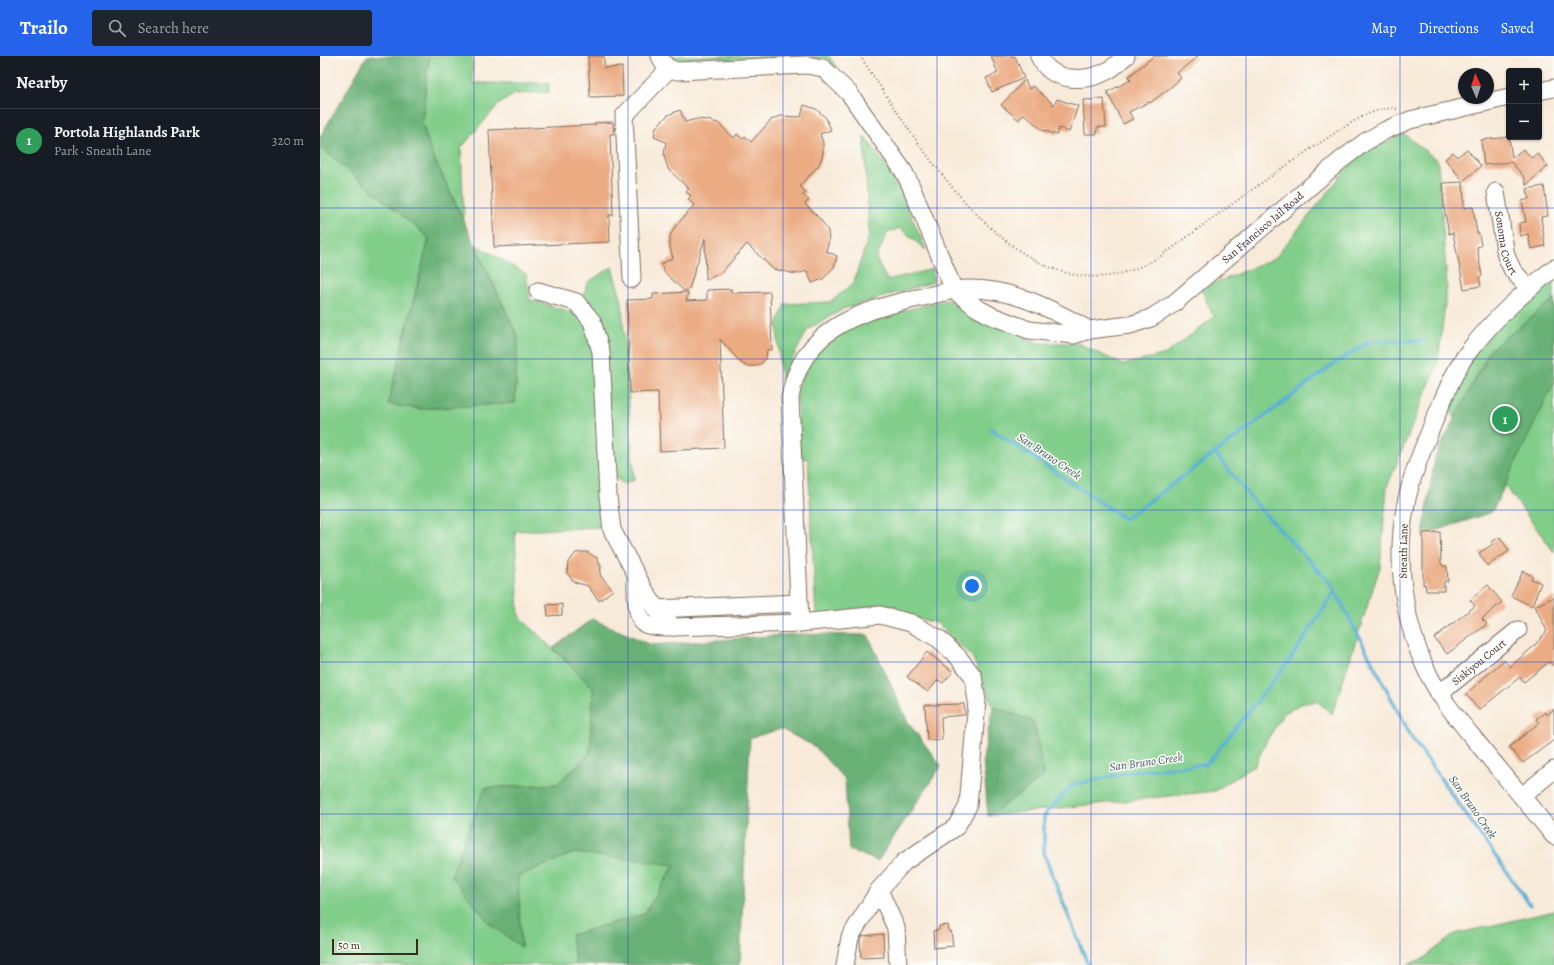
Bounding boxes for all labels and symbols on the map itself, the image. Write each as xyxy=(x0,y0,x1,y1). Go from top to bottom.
north arrow xyxy=(1458,68,1494,104)
street label: San Francisco Jail Road xyxy=(1219,188,1307,267)
street label: Sonoma Court xyxy=(1491,210,1521,279)
pin: 1 xyxy=(1492,404,1518,434)
water label: San Bruno Creek xyxy=(1014,429,1085,484)
street label: Sneath Lane xyxy=(1396,523,1411,579)
your location xyxy=(962,576,982,596)
street label: Siskiyou Court xyxy=(1449,635,1510,689)
water label: San Bruno Creek xyxy=(1108,749,1184,775)
water label: San Bruno Creek xyxy=(1445,772,1501,842)
scale bar xyxy=(332,937,418,956)

